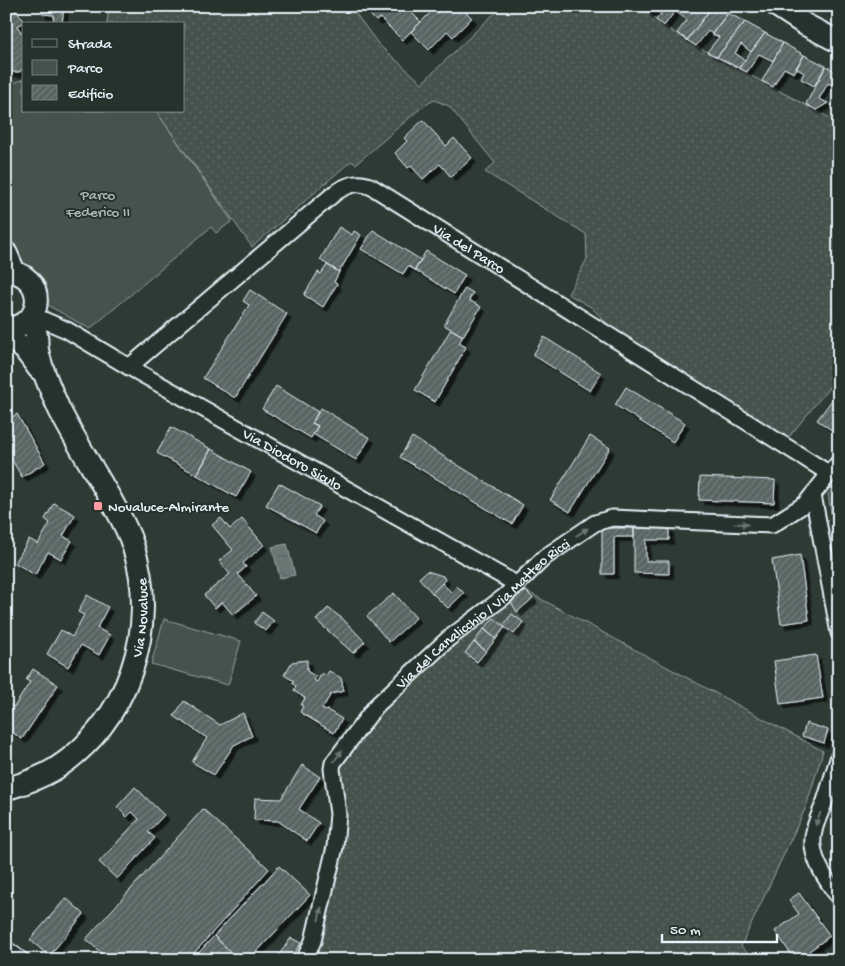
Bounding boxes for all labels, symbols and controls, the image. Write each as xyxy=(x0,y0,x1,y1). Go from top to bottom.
legend xyxy=(22,22,185,112)
text: Strada xyxy=(68,36,113,54)
text: Parco xyxy=(67,60,103,78)
text: Edificio xyxy=(68,86,114,104)
park label: Parco Federico II xyxy=(65,187,130,222)
street label: Via del Parco xyxy=(428,220,508,279)
street label: Via Diodoro Siculo xyxy=(238,425,345,496)
place label: Novaluce-Almirante xyxy=(108,499,229,517)
marker: Novaluce-Almirante xyxy=(92,500,104,512)
one-way arrow xyxy=(733,521,749,529)
one-way arrow xyxy=(575,527,589,536)
street label: Via del Canalicchio / Via Matteo Ricci xyxy=(392,536,574,695)
street label: Via Novaluce xyxy=(129,577,154,661)
one-way arrow xyxy=(333,749,343,763)
one-way arrow xyxy=(814,812,822,827)
one-way arrow xyxy=(316,906,324,922)
scale bar xyxy=(662,911,778,943)
text: 50 m xyxy=(670,922,701,940)

